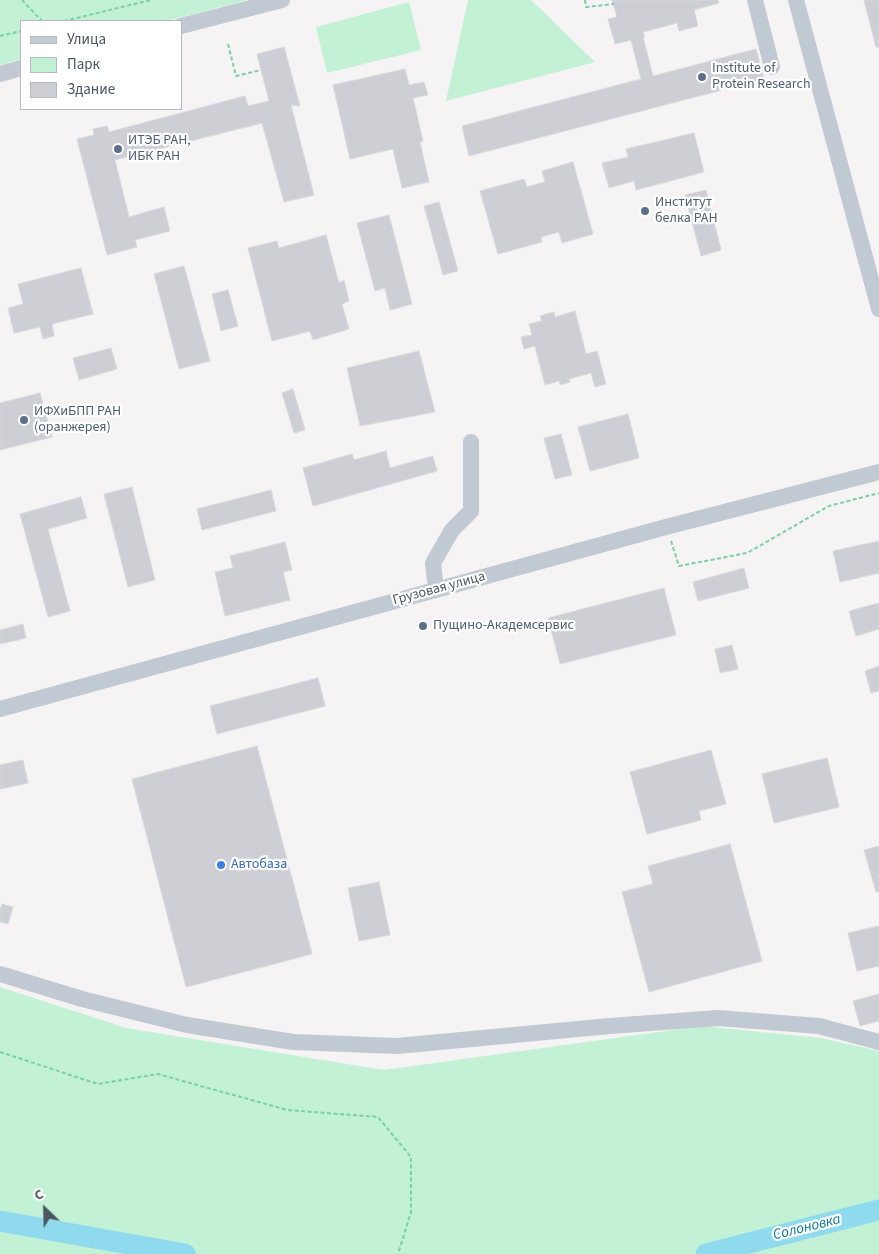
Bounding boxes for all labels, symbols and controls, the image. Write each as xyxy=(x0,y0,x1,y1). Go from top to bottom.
legend xyxy=(20,20,182,110)
text: Улица xyxy=(67,29,106,50)
text: Парк xyxy=(67,54,100,75)
place label: Institute of Protein Research xyxy=(712,61,811,94)
marker: Institute of Protein Research xyxy=(696,71,708,83)
text: Здание xyxy=(67,79,115,100)
place label: ИТЭБ РАН, ИБК РАН xyxy=(128,133,191,166)
marker: ИТЭБ РАН, ИБК РАН xyxy=(112,143,124,155)
place label: Институт белка РАН xyxy=(655,195,718,228)
marker: Институт белка РАН xyxy=(639,205,651,217)
place label: ИФХиБПП РАН (оранжерея) xyxy=(34,404,121,437)
marker: ИФХиБПП РАН (оранжерея) xyxy=(18,414,30,426)
street label: Грузовая улица xyxy=(391,569,487,609)
place label: Пущино-Академсервис xyxy=(433,618,574,634)
marker: Пущино-Академсервис xyxy=(417,620,429,632)
place label: Автобаза xyxy=(231,857,287,873)
marker: Автобаза xyxy=(215,859,227,871)
north arrow xyxy=(20,1184,70,1234)
text: С xyxy=(31,1185,47,1206)
water label: Солоновка xyxy=(771,1211,843,1245)

